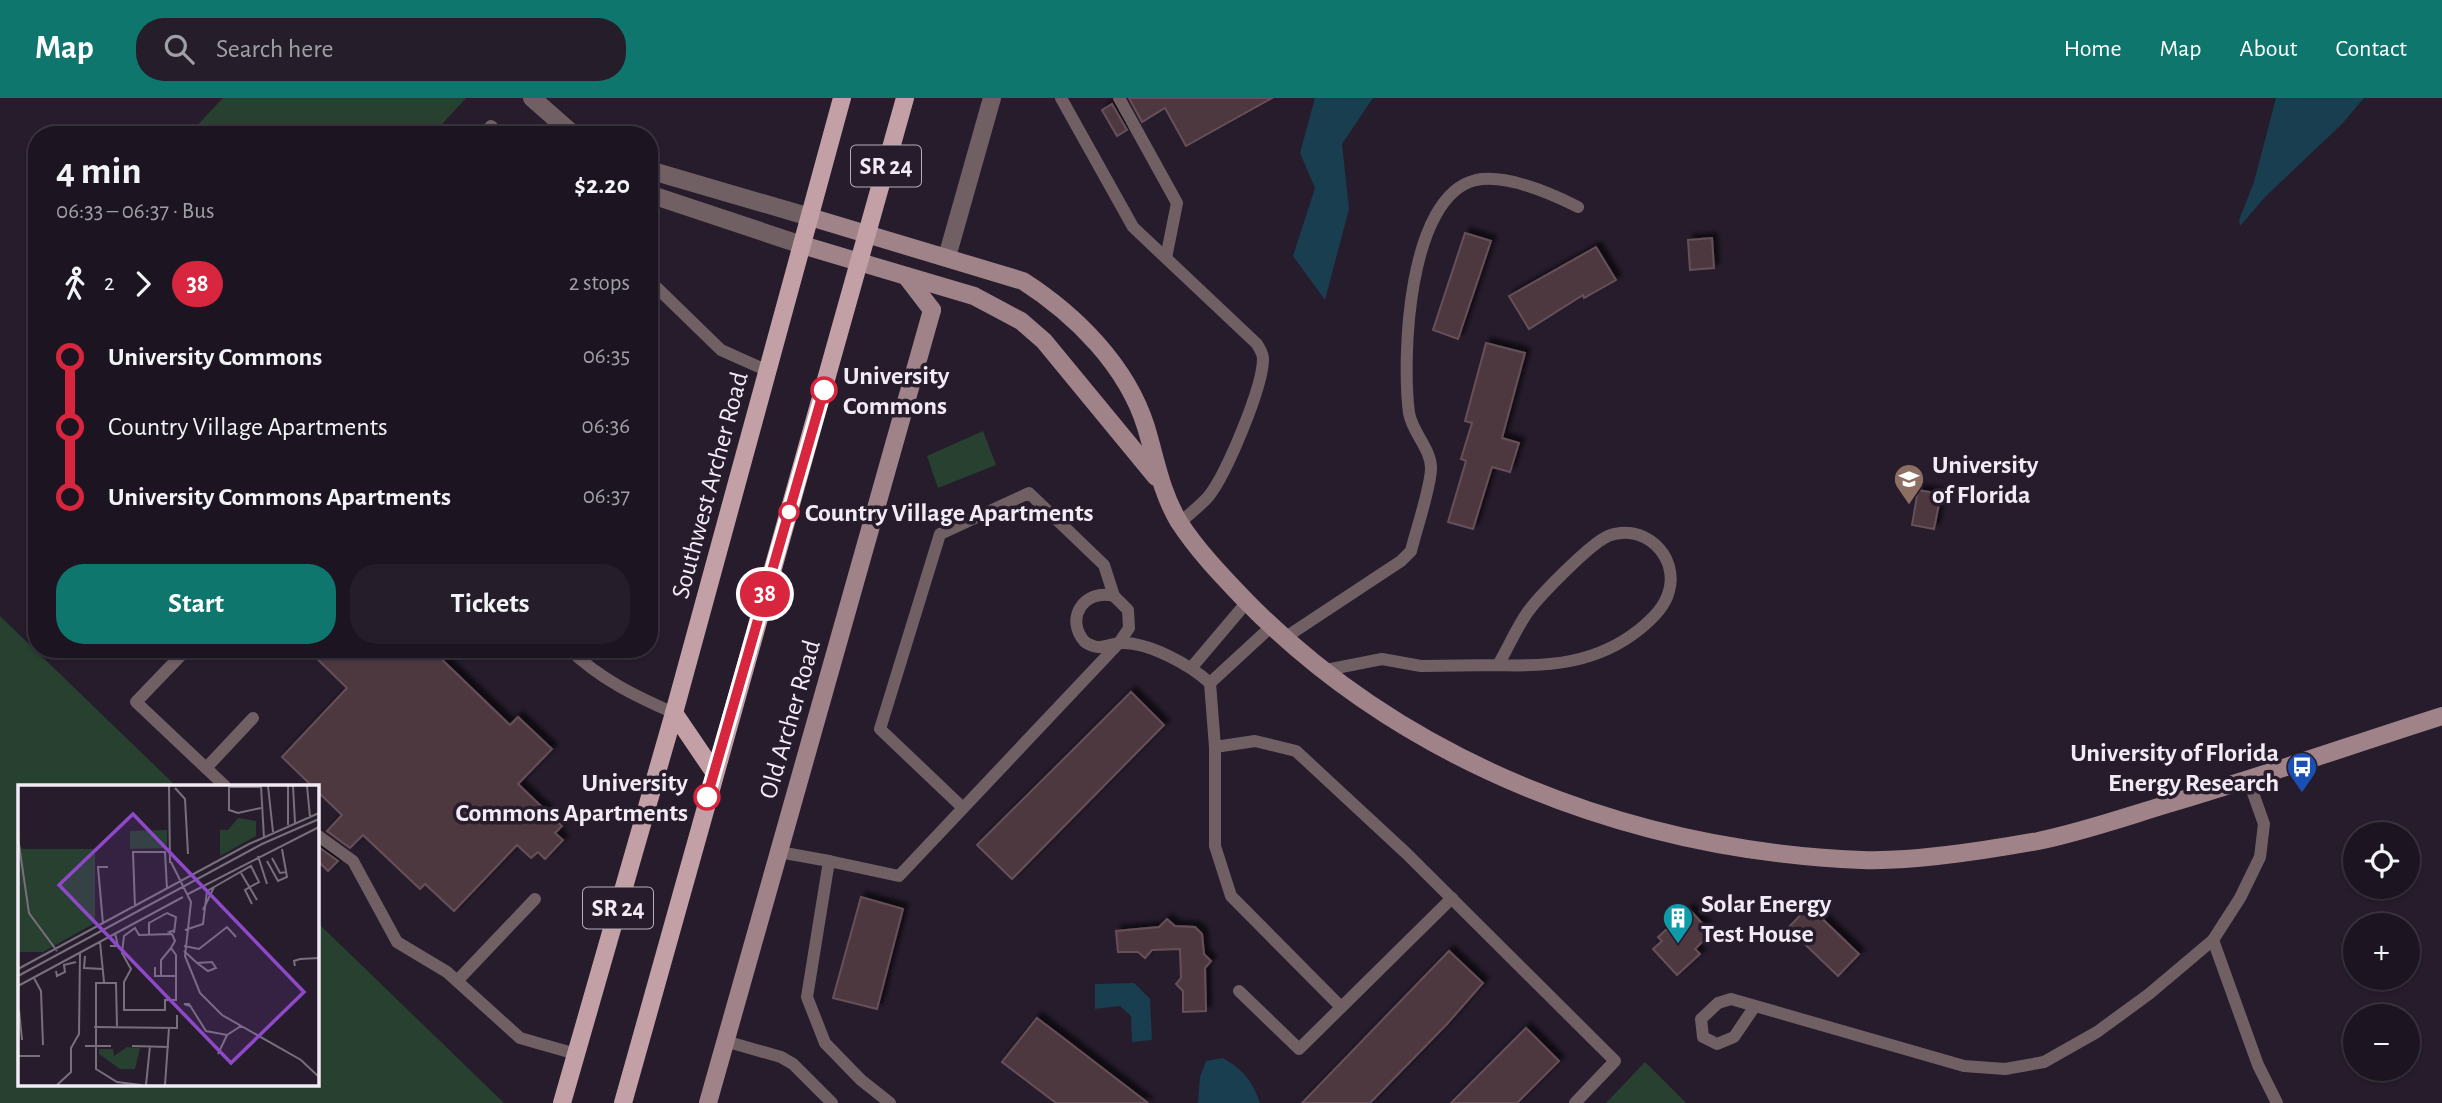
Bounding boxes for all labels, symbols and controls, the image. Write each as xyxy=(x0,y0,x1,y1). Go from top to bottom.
search box xyxy=(136,18,626,81)
icon: search xyxy=(160,30,198,68)
text: Map xyxy=(35,32,94,65)
text: Search here xyxy=(216,36,334,62)
text: Home xyxy=(2064,37,2122,61)
text: Map xyxy=(2160,37,2202,61)
text: About xyxy=(2240,37,2297,61)
text: Contact xyxy=(2335,37,2407,61)
road number: SR 24 xyxy=(851,145,921,186)
text: 4 min xyxy=(56,153,142,191)
text: $2.20 xyxy=(574,172,630,198)
text: 06:33 – 06:37 · Bus xyxy=(56,200,214,223)
icon: walk xyxy=(56,265,94,303)
icon: forward xyxy=(124,265,162,303)
text: 2 xyxy=(104,272,114,295)
text: 38 xyxy=(186,272,209,296)
text: 2 stops xyxy=(569,272,630,295)
text: University Commons xyxy=(108,344,322,370)
text: 06:35 xyxy=(583,345,630,368)
place label: University Commons xyxy=(843,363,950,419)
street label: Southwest Archer Road xyxy=(667,369,753,601)
marker: University Commons xyxy=(811,377,837,403)
text: Country Village Apartments xyxy=(108,414,388,440)
text: 06:36 xyxy=(581,415,630,438)
place label: University of Florida xyxy=(1932,452,2039,508)
school or university icon: University of Florida xyxy=(1892,462,1926,506)
text: University Commons Apartments xyxy=(108,484,451,510)
text: 06:37 xyxy=(583,485,630,508)
place label: Country Village Apartments xyxy=(805,500,1094,526)
marker: Country Village Apartments xyxy=(779,502,799,522)
button: Start xyxy=(56,564,336,644)
button: Tickets xyxy=(350,564,630,644)
line badge: 38 xyxy=(734,571,796,617)
text: 38 xyxy=(754,582,776,606)
street label: Old Archer Road xyxy=(755,637,825,802)
place label: University of Florida Energy Research xyxy=(2070,740,2279,796)
bus stop icon: University of Florida Energy Research xyxy=(2285,750,2319,794)
place label: University Commons Apartments xyxy=(456,770,688,826)
marker: University Commons Apartments xyxy=(694,784,720,810)
inset map xyxy=(18,785,318,1086)
map controls xyxy=(2343,822,2420,1081)
button: locate xyxy=(2343,822,2420,899)
road number: SR 24 xyxy=(583,888,653,928)
place label: Solar Energy Test House xyxy=(1701,891,1832,947)
building icon: Solar Energy Test House xyxy=(1661,901,1695,945)
button: + xyxy=(2343,913,2420,990)
button: − xyxy=(2343,1004,2420,1081)

